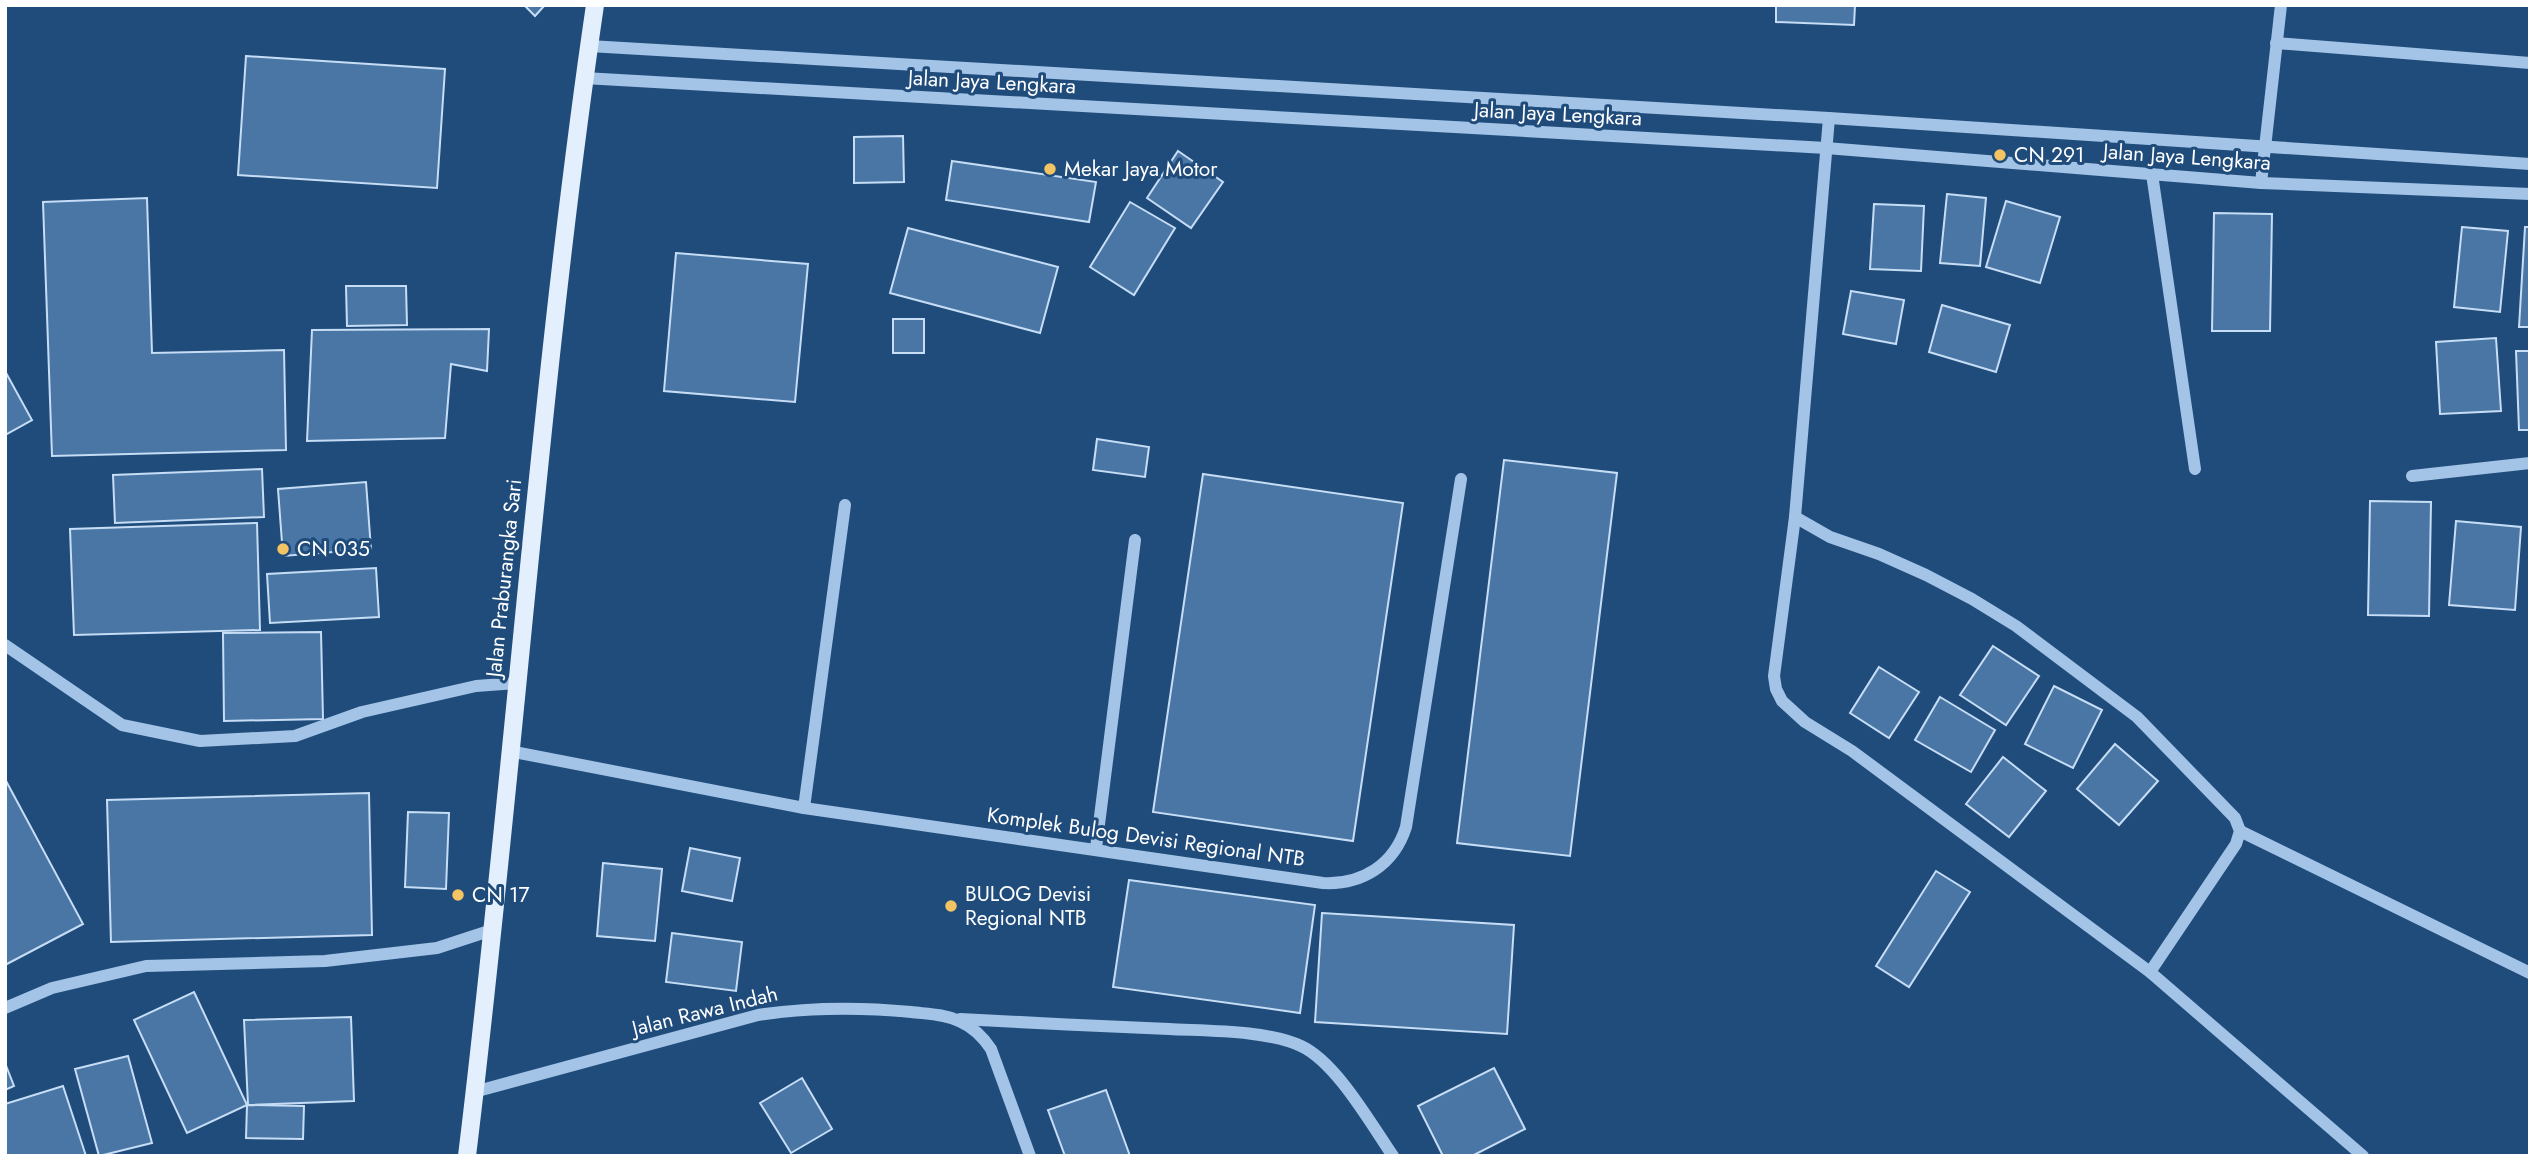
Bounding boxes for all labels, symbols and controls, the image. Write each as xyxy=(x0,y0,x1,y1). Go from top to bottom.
street label: Jalan Jaya Lengkara xyxy=(904,62,1077,101)
street label: Jalan Jaya Lengkara xyxy=(1470,94,1643,133)
street label: Jalan Jaya Lengkara xyxy=(2099,136,2272,178)
place label: CN 291 xyxy=(2014,140,2084,170)
marker: CN 291 xyxy=(1992,147,2008,163)
place label: Mekar Jaya Motor xyxy=(1064,154,1218,184)
marker: Mekar Jaya Motor xyxy=(1042,161,1058,177)
street label: Jalan Praburangka Sari xyxy=(478,477,529,682)
place label: CN 035 xyxy=(297,534,370,564)
marker: CN 035 xyxy=(275,541,291,557)
street label: Komplek Bulog Devisi Regional NTB xyxy=(985,800,1307,874)
place label: BULOG Devisi Regional NTB xyxy=(965,879,1091,933)
place label: CN 17 xyxy=(472,880,529,910)
marker: CN 17 xyxy=(450,887,466,903)
marker: BULOG Devisi Regional NTB xyxy=(943,898,959,914)
street label: Jalan Rawa Indah xyxy=(626,978,781,1044)

